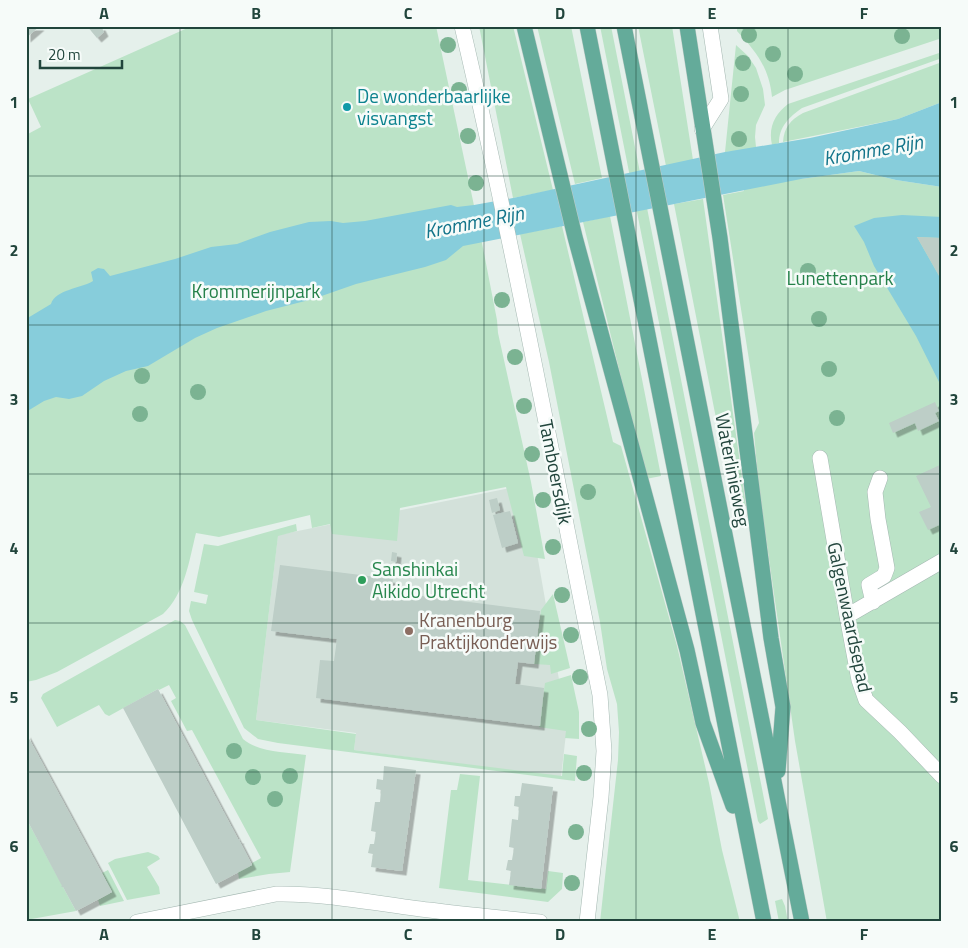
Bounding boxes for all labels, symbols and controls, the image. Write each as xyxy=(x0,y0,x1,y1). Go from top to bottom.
text: A xyxy=(99,1,109,25)
text: B xyxy=(251,1,261,25)
text: C xyxy=(404,1,413,25)
text: D xyxy=(555,1,565,25)
text: E xyxy=(708,1,717,25)
text: F xyxy=(860,1,869,25)
scale bar xyxy=(40,38,122,70)
text: 20 m xyxy=(48,43,81,66)
place label: De wonderbaarlijke visvangst xyxy=(357,81,511,132)
text: 1 xyxy=(10,90,18,114)
text: 1 xyxy=(950,90,958,114)
marker: De wonderbaarlijke visvangst xyxy=(341,101,353,113)
water label: Kromme Rijn xyxy=(821,125,926,173)
water label: Kromme Rijn xyxy=(422,197,527,246)
text: 2 xyxy=(10,238,18,262)
text: 2 xyxy=(950,238,958,262)
park label: Lunettenpark xyxy=(786,263,894,292)
park label: Krommerijnpark xyxy=(192,276,320,305)
text: 3 xyxy=(10,387,18,411)
text: 3 xyxy=(950,387,958,411)
street label: Waterlinieweg xyxy=(708,411,759,529)
street label: Tamboersdijk xyxy=(532,417,581,527)
text: 4 xyxy=(10,536,19,560)
text: 4 xyxy=(950,536,959,560)
street label: Galgenwaardsepad xyxy=(820,539,881,695)
place label: Sanshinkai Aikido Utrecht xyxy=(372,554,485,605)
marker: Sanshinkai Aikido Utrecht xyxy=(356,574,368,586)
place label: Kranenburg Praktijkonderwijs xyxy=(419,605,558,656)
marker: Kranenburg Praktijkonderwijs xyxy=(403,625,415,637)
text: 5 xyxy=(10,685,19,709)
text: 5 xyxy=(950,685,959,709)
text: 6 xyxy=(10,834,19,858)
text: 6 xyxy=(950,834,959,858)
text: A xyxy=(99,922,109,946)
text: B xyxy=(251,922,261,946)
text: C xyxy=(404,922,413,946)
text: D xyxy=(555,922,565,946)
text: E xyxy=(708,922,717,946)
text: F xyxy=(860,922,869,946)

